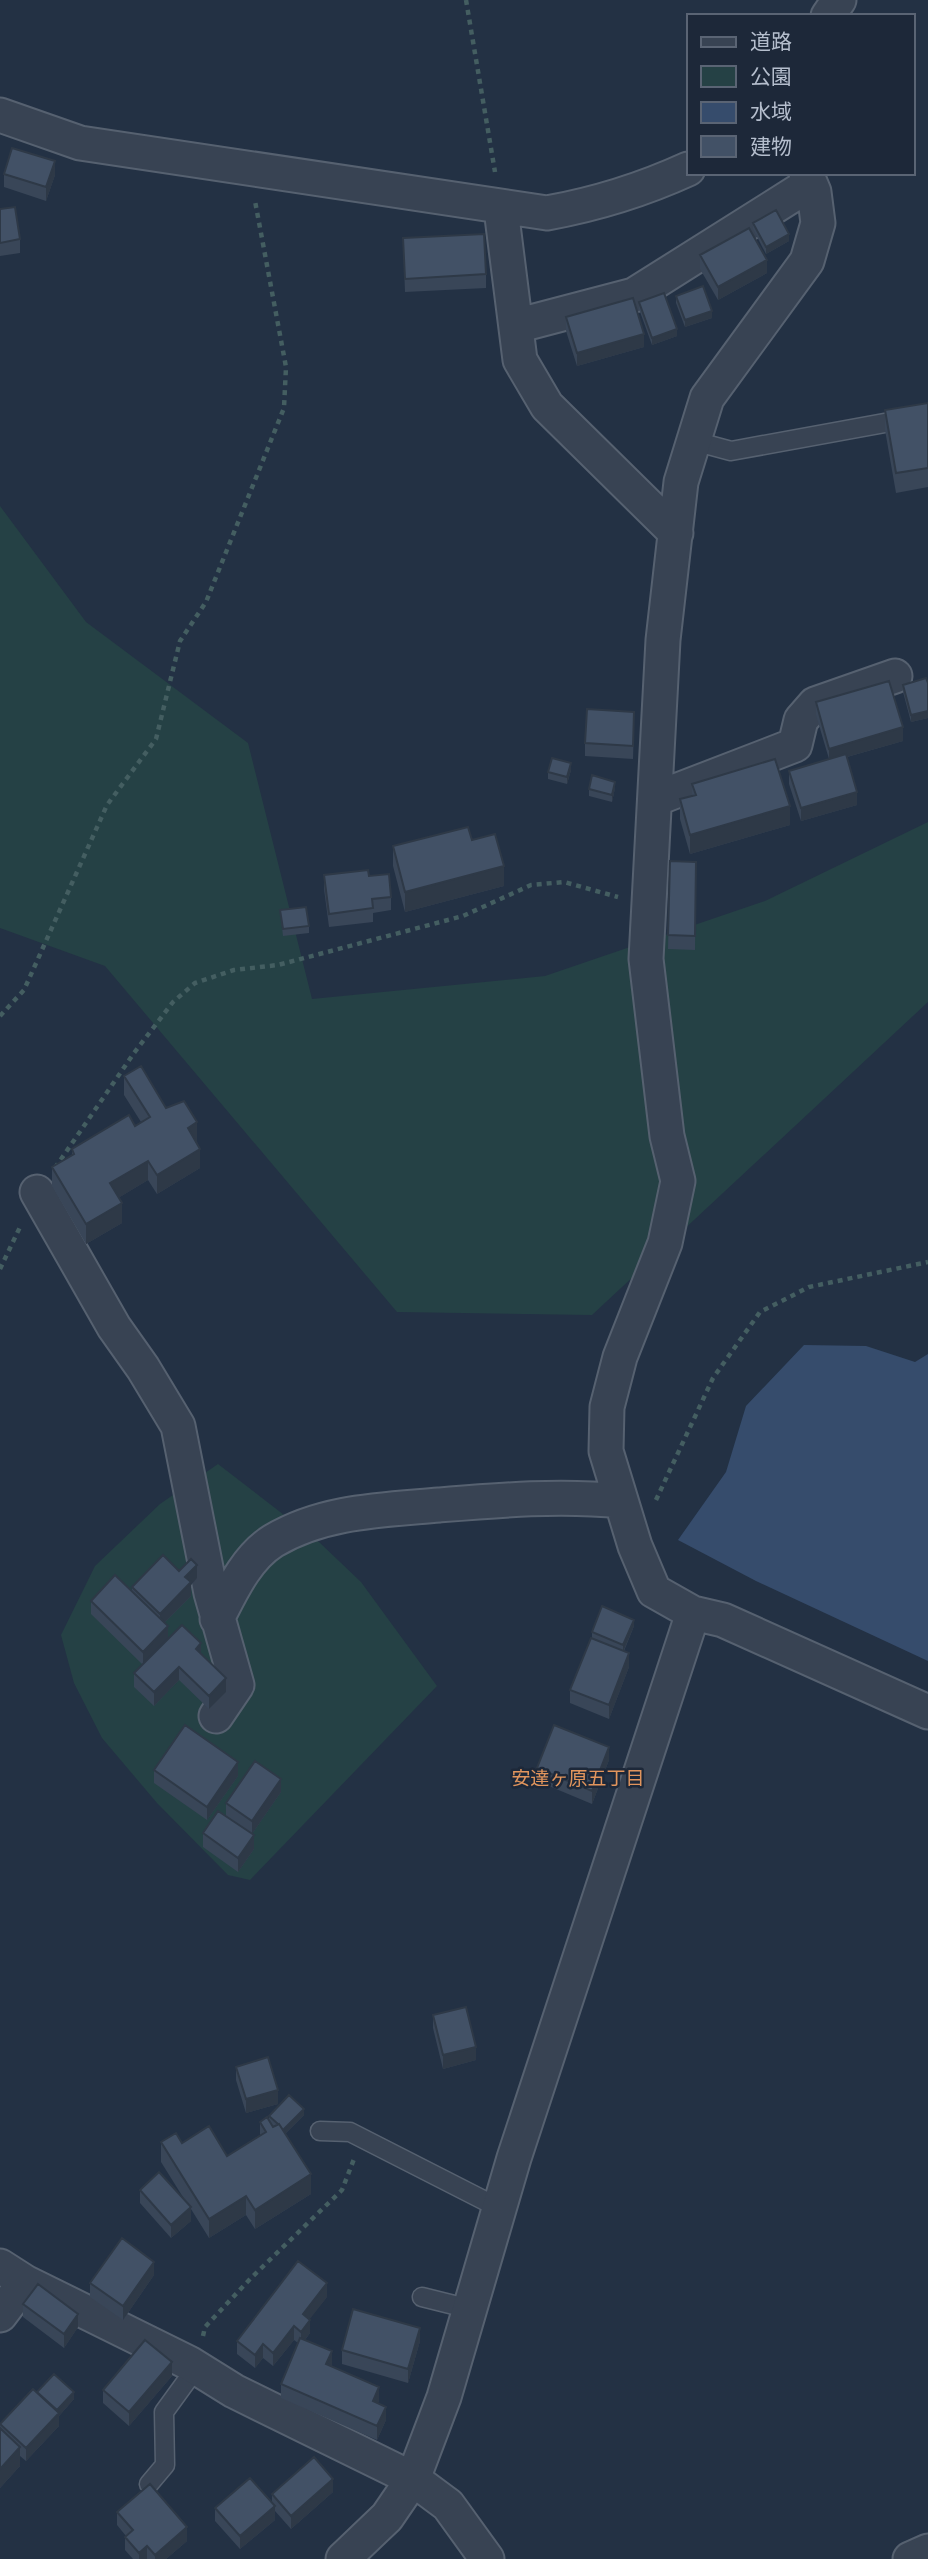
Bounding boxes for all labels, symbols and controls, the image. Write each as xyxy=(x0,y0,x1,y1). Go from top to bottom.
legend xyxy=(687,14,914,175)
text: 道路 xyxy=(750,29,792,55)
text: 公園 xyxy=(750,64,792,90)
text: 水域 xyxy=(750,99,792,125)
text: 建物 xyxy=(750,134,792,160)
district label: 安達ヶ原五丁目 xyxy=(511,1767,645,1791)

